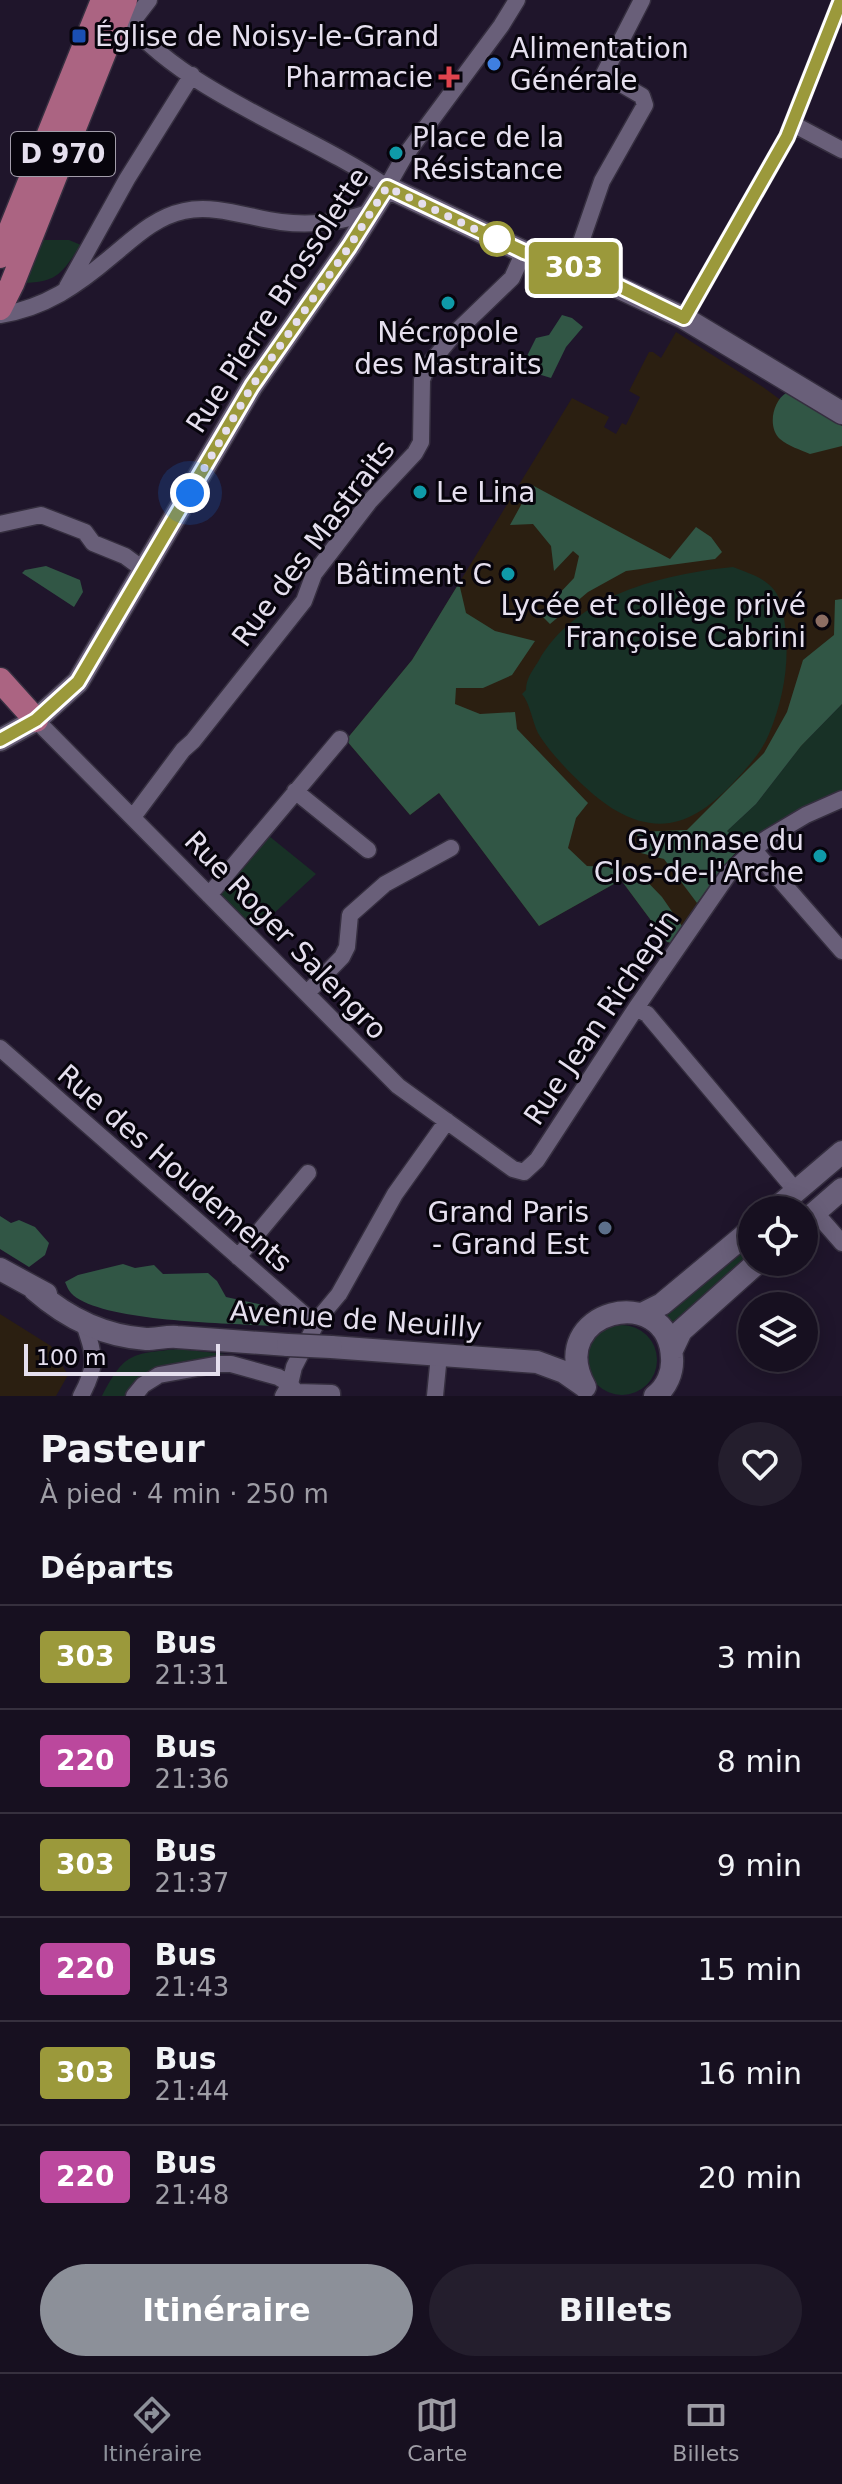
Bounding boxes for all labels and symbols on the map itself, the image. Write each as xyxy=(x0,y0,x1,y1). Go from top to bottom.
place label: Église de Noisy-le-Grand xyxy=(95,19,439,53)
marker: Église de Noisy-le-Grand xyxy=(70,27,88,45)
place label: Alimentation Générale xyxy=(510,32,689,97)
marker: Alimentation Générale xyxy=(485,55,503,73)
place label: Pharmacie xyxy=(285,61,433,94)
marker: Pharmacie xyxy=(440,68,458,86)
place label: Place de la Résistance xyxy=(412,121,564,186)
road number: D 970 xyxy=(11,132,115,176)
marker: Place de la Résistance xyxy=(387,144,405,162)
street label: Rue Pierre Brossolette xyxy=(179,162,375,439)
unlabelled marker xyxy=(480,222,514,256)
line badge: 303 xyxy=(528,242,620,294)
marker: Nécropole des Mastraits xyxy=(439,294,457,312)
place label: Nécropole des Mastraits xyxy=(354,316,542,381)
street label: Rue des Mastraits xyxy=(225,434,402,653)
your location xyxy=(170,473,210,513)
place label: Le Lina xyxy=(436,476,536,509)
marker: Le Lina xyxy=(411,483,429,501)
place label: Bâtiment C xyxy=(335,558,492,591)
marker: Bâtiment C xyxy=(499,565,517,583)
place label: Lycée et collège privé Françoise Cabrini xyxy=(500,589,806,654)
marker: Lycée et collège privé Françoise Cabrini xyxy=(813,612,831,630)
place label: Gymnase du Clos-de-l'Arche xyxy=(594,824,804,889)
street label: Rue Roger Salengro xyxy=(178,825,393,1046)
marker: Gymnase du Clos-de-l'Arche xyxy=(811,847,829,865)
street label: Rue Jean Richepin xyxy=(517,903,686,1131)
street label: Rue des Houdements xyxy=(51,1058,298,1279)
place label: Grand Paris - Grand Est xyxy=(428,1196,589,1261)
marker: Grand Paris - Grand Est xyxy=(596,1219,614,1237)
street label: Avenue de Neuilly xyxy=(229,1294,483,1345)
scale bar xyxy=(24,1340,220,1376)

